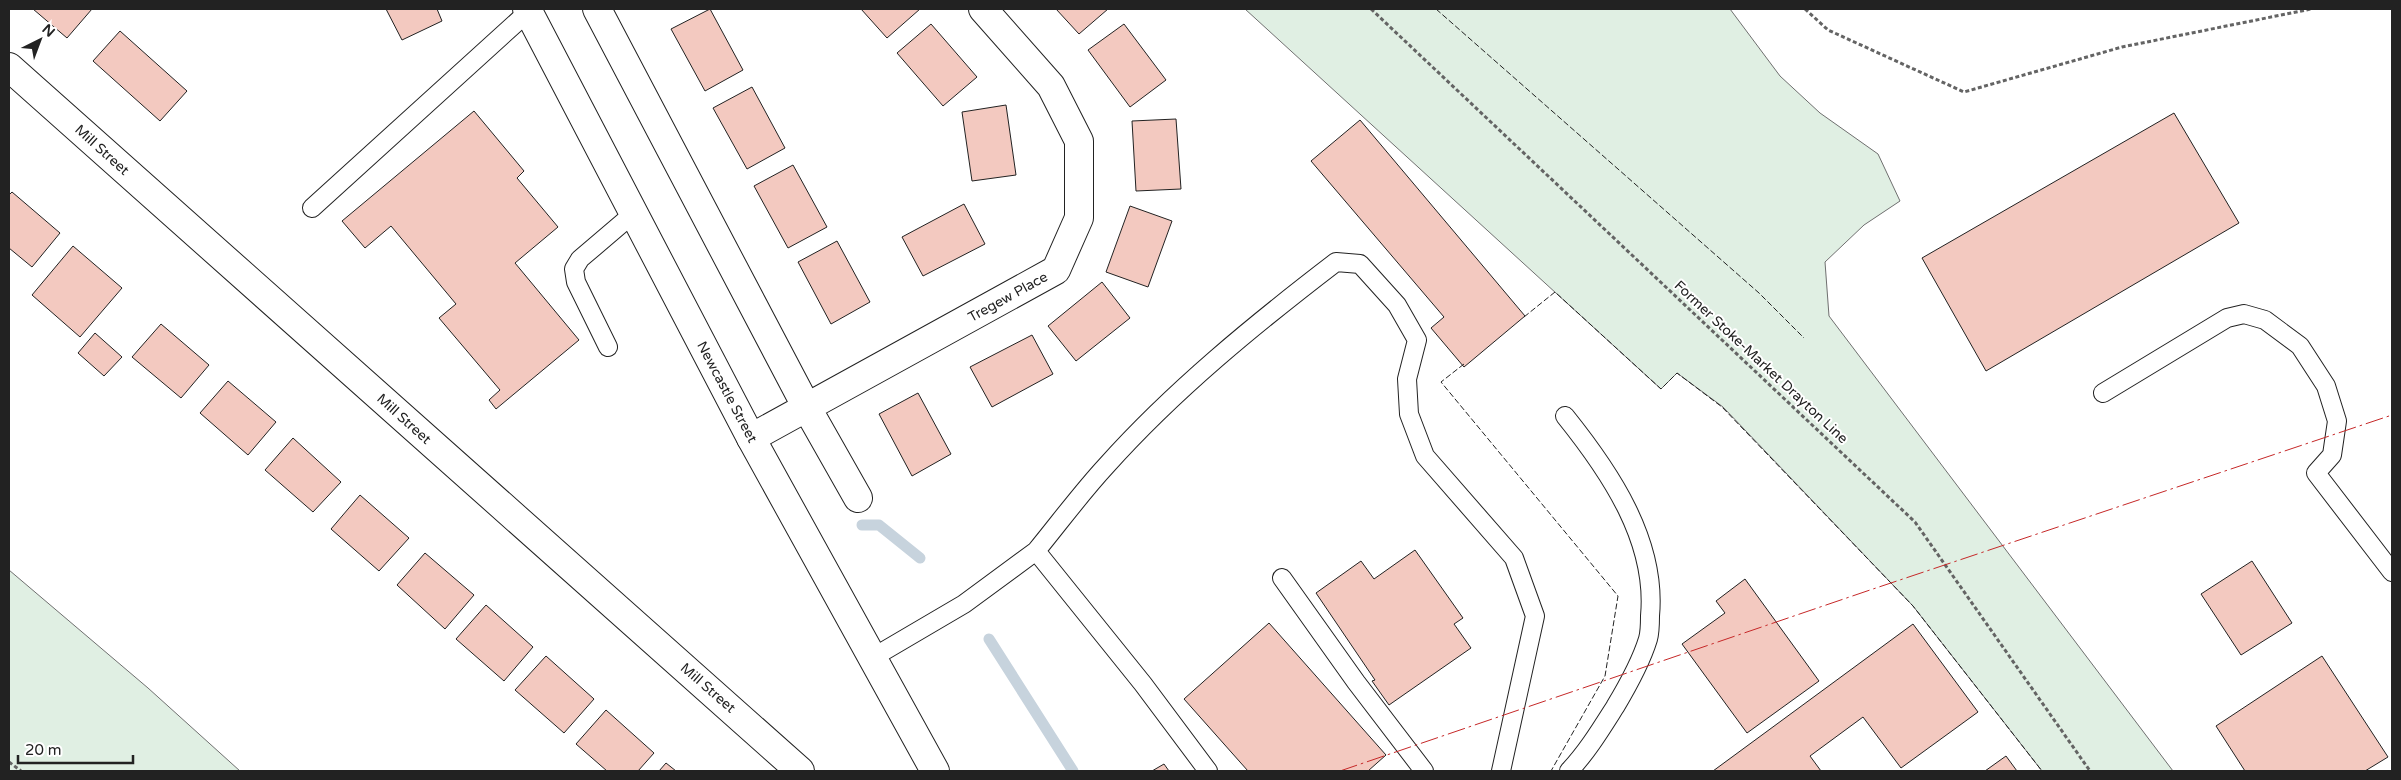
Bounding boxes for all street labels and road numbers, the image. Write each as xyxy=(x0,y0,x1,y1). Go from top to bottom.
street label: Mill Street xyxy=(71,121,133,179)
street label: Tregew Place xyxy=(965,268,1051,326)
street label: Former Stoke-Market Drayton Line xyxy=(1671,277,1851,447)
street label: Newcastle Street xyxy=(693,338,761,446)
street label: Mill Street xyxy=(373,390,435,448)
street label: Mill Street xyxy=(677,659,740,717)

